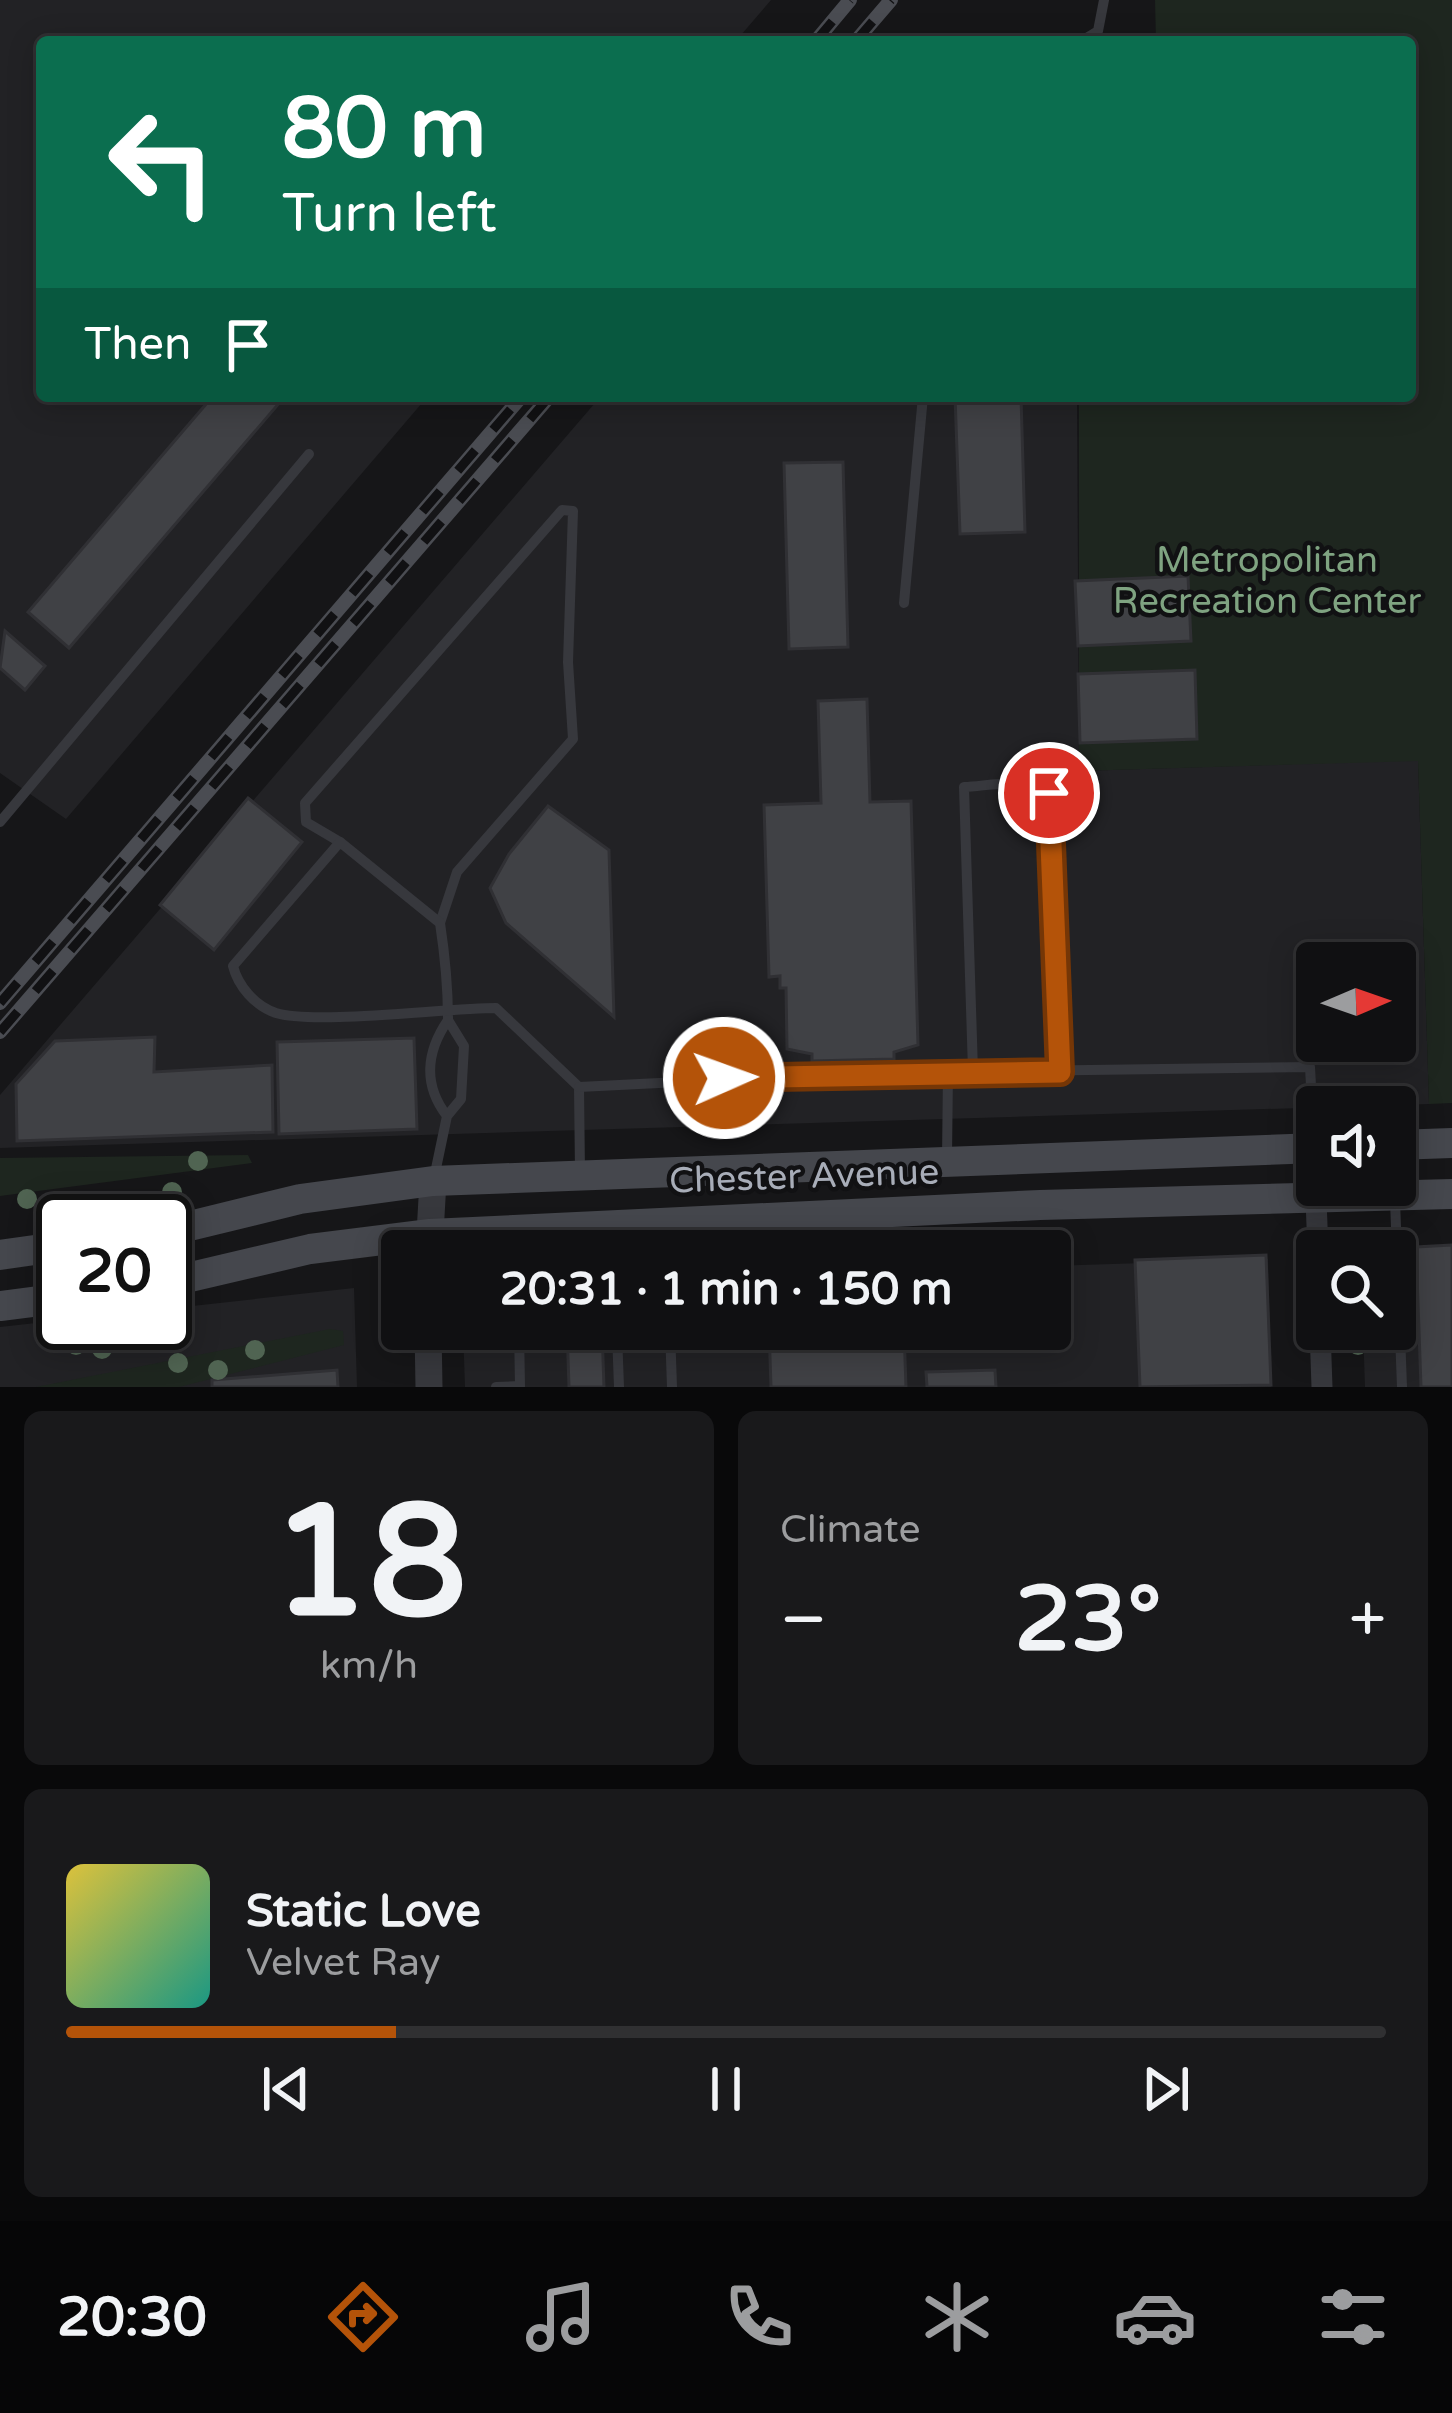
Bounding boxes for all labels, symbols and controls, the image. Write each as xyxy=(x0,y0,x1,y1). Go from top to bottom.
text: 80 m xyxy=(282,79,486,180)
icon: left xyxy=(84,84,240,240)
text: Turn left xyxy=(282,181,497,246)
icon: arrive xyxy=(215,312,281,378)
text: Then xyxy=(84,318,191,372)
park label: Metropolitan Recreation Center xyxy=(1113,539,1421,623)
pin xyxy=(998,742,1100,844)
icon: arrive xyxy=(1016,760,1082,826)
north arrow xyxy=(1296,942,1416,1062)
map controls xyxy=(1296,942,1416,1350)
position arrow xyxy=(661,1015,787,1141)
button: sound xyxy=(1296,1086,1416,1206)
street label: Chester Avenue xyxy=(668,1150,940,1203)
speed limit sign: 20 xyxy=(36,1194,192,1350)
button: search xyxy=(1296,1230,1416,1350)
text: 20:31 · 1 min · 150 m xyxy=(500,1263,952,1317)
text: 18 xyxy=(271,1470,467,1658)
text: Climate xyxy=(780,1506,920,1553)
text: 23° xyxy=(1014,1566,1161,1675)
text: − xyxy=(780,1580,827,1660)
text: + xyxy=(1349,1580,1386,1660)
text: km/h xyxy=(320,1642,418,1689)
text: Static Love xyxy=(246,1885,481,1939)
text: Velvet Ray xyxy=(246,1939,441,1986)
icon: previous xyxy=(253,2056,319,2122)
icon: pause xyxy=(693,2056,759,2122)
icon: next xyxy=(1133,2056,1199,2122)
icon: directions xyxy=(321,2275,405,2359)
icon: music xyxy=(519,2275,603,2359)
icon: phone xyxy=(717,2275,801,2359)
icon: climate xyxy=(915,2275,999,2359)
icon: car xyxy=(1113,2275,1197,2359)
icon: filters xyxy=(1311,2275,1395,2359)
text: 20:30 xyxy=(57,2285,207,2350)

